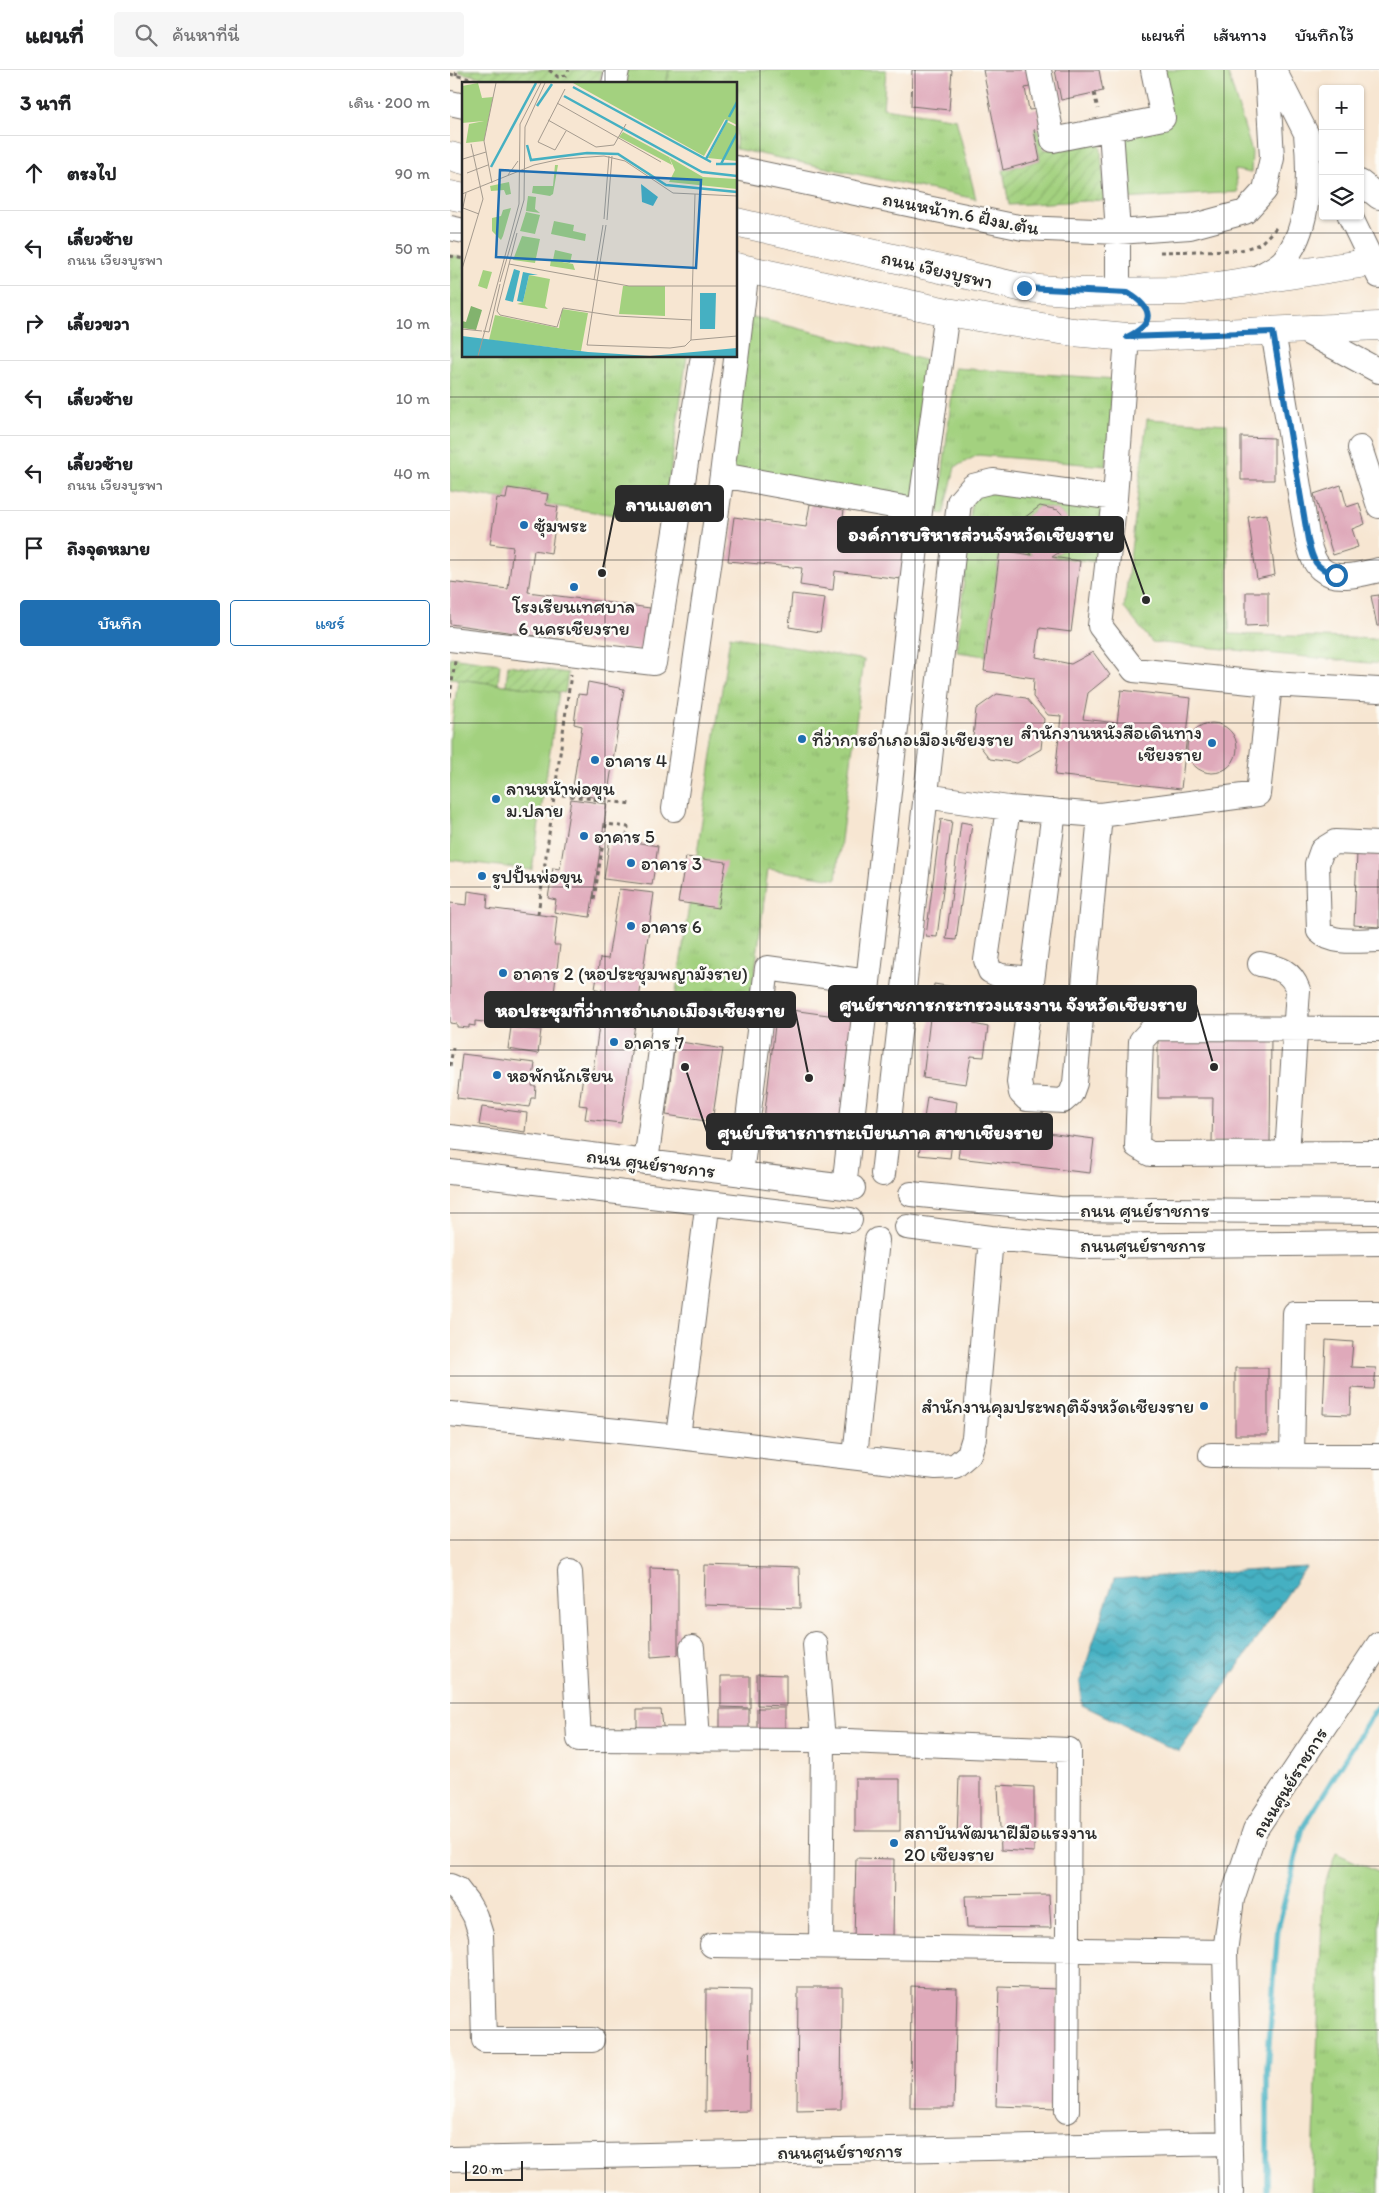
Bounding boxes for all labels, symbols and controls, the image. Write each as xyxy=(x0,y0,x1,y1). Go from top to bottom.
search box xyxy=(114,12,464,57)
text: แผนที่ xyxy=(25,20,84,49)
icon: search xyxy=(132,21,160,49)
text: ค้นหาที่นี่ xyxy=(172,23,240,46)
text: แผนที่ xyxy=(1141,24,1185,46)
text: เส้นทาง xyxy=(1213,24,1267,46)
text: บันทึกไว้ xyxy=(1295,24,1354,46)
inset map xyxy=(462,82,738,358)
map controls xyxy=(1319,85,1364,220)
button: + xyxy=(1319,85,1364,130)
text: 3 นาที xyxy=(20,90,71,115)
text: เดิน · 200 m xyxy=(348,93,430,112)
button: − xyxy=(1319,130,1364,175)
icon: ahead xyxy=(20,159,48,187)
text: ตรงไป xyxy=(67,162,117,185)
text: 90 m xyxy=(395,164,430,183)
button: layers xyxy=(1319,175,1364,220)
street label: ถนนหน้าท.6 ฝั่งม.ต้น xyxy=(881,187,1041,240)
text: เลี้ยวซ้าย xyxy=(67,227,133,250)
icon: left xyxy=(20,234,48,262)
text: 50 m xyxy=(395,239,430,258)
street label: ถนน เวียงบูรพา xyxy=(878,245,995,295)
text: ถนน เวียงบูรพา xyxy=(67,250,163,269)
route end xyxy=(1013,277,1036,300)
icon: right xyxy=(20,309,48,337)
text: เลี้ยวขวา xyxy=(67,312,130,335)
text: 10 m xyxy=(396,314,430,333)
icon: left xyxy=(20,384,48,412)
text: เลี้ยวซ้าย xyxy=(67,387,133,410)
text: 10 m xyxy=(396,389,430,408)
text: เลี้ยวซ้าย xyxy=(67,452,133,475)
icon: left xyxy=(20,459,48,487)
text: 40 m xyxy=(393,464,430,483)
text: ถนน เวียงบูรพา xyxy=(67,475,163,494)
callout: ลานเมตตา xyxy=(616,486,723,521)
text: ลานเมตตา xyxy=(626,492,712,516)
place label: ซุ้มพระ xyxy=(534,514,587,538)
callout: องค์การบริหารส่วนจังหวัดเชียงราย xyxy=(838,517,1123,552)
marker: ซุ้มพระ xyxy=(518,519,530,531)
text: องค์การบริหารส่วนจังหวัดเชียงราย xyxy=(848,522,1114,546)
icon: arrive xyxy=(20,534,48,562)
text: ถึงจุดหมาย xyxy=(67,537,150,560)
route start xyxy=(1325,564,1348,587)
marker: โรงเรียนเทศบาล 6 นครเชียงราย xyxy=(568,581,580,593)
place label: โรงเรียนเทศบาล 6 นครเชียงราย xyxy=(512,595,635,640)
button: บันทึก xyxy=(20,600,220,646)
button: แชร์ xyxy=(230,600,430,646)
place label: สำนักงานหนังสือเดินทาง เชียงราย xyxy=(1021,721,1202,766)
place label: ที่ว่าการอำเภอเมืองเชียงราย xyxy=(812,728,1013,751)
marker: ที่ว่าการอำเภอเมืองเชียงราย xyxy=(796,733,808,745)
marker: สำนักงานหนังสือเดินทาง เชียงราย xyxy=(1206,737,1218,749)
place label: อาคาร 4 xyxy=(605,749,667,772)
marker: อาคาร 4 xyxy=(589,754,601,766)
place label: ลานหน้าพ่อขุน ม.ปลาย xyxy=(506,777,615,822)
marker: ลานหน้าพ่อขุน ม.ปลาย xyxy=(490,793,502,805)
place label: อาคาร 5 xyxy=(594,825,655,848)
marker: อาคาร 5 xyxy=(578,830,590,842)
place label: อาคาร 3 xyxy=(641,852,702,875)
marker: อาคาร 3 xyxy=(625,857,637,869)
place label: รูปปั้นพ่อขุน xyxy=(492,865,583,890)
marker: รูปปั้นพ่อขุน xyxy=(476,870,488,882)
place label: อาคาร 6 xyxy=(641,915,702,938)
marker: อาคาร 6 xyxy=(625,920,637,932)
place label: อาคาร 2 (หอประชุมพญามังราย) xyxy=(513,962,748,986)
marker: อาคาร 2 (หอประชุมพญามังราย) xyxy=(497,967,509,979)
callout: ศูนย์ราชการกระทรวงแรงงาน จังหวัดเชียงราย xyxy=(829,986,1196,1021)
callout: หอประชุมที่ว่าการอำเภอเมืองเชียงราย xyxy=(485,992,795,1027)
text: ศูนย์ราชการกระทรวงแรงงาน จังหวัดเชียงราย xyxy=(839,992,1187,1018)
text: หอประชุมที่ว่าการอำเภอเมืองเชียงราย xyxy=(494,997,785,1023)
place label: อาคาร 7 xyxy=(624,1031,684,1054)
marker: อาคาร 7 xyxy=(608,1036,620,1048)
place label: หอพักนักเรียน xyxy=(507,1064,613,1087)
marker: หอพักนักเรียน xyxy=(491,1069,503,1081)
callout: ศูนย์บริหารการทะเบียนภาค สาขาเชียงราย xyxy=(707,1114,1052,1149)
text: ศูนย์บริหารการทะเบียนภาค สาขาเชียงราย xyxy=(717,1120,1043,1146)
street label: ถนน ศูนย์ราชการ xyxy=(585,1144,717,1185)
street label: ถนน ศูนย์ราชการ xyxy=(1080,1199,1210,1224)
street label: ถนนศูนย์ราชการ xyxy=(1080,1234,1206,1259)
place label: สำนักงานคุมประพฤติจังหวัดเชียงราย xyxy=(921,1395,1194,1419)
marker: สำนักงานคุมประพฤติจังหวัดเชียงราย xyxy=(1198,1400,1210,1412)
street label: ถนนศูนย์ราชการ xyxy=(1246,1723,1334,1843)
place label: สถาบันพัฒนาฝีมือแรงงาน 20 เชียงราย xyxy=(904,1821,1097,1866)
marker: สถาบันพัฒนาฝีมือแรงงาน 20 เชียงราย xyxy=(888,1837,900,1849)
street label: ถนนศูนย์ราชการ xyxy=(777,2139,903,2166)
scale bar xyxy=(465,2158,522,2181)
text: 20 m xyxy=(472,2161,503,2178)

